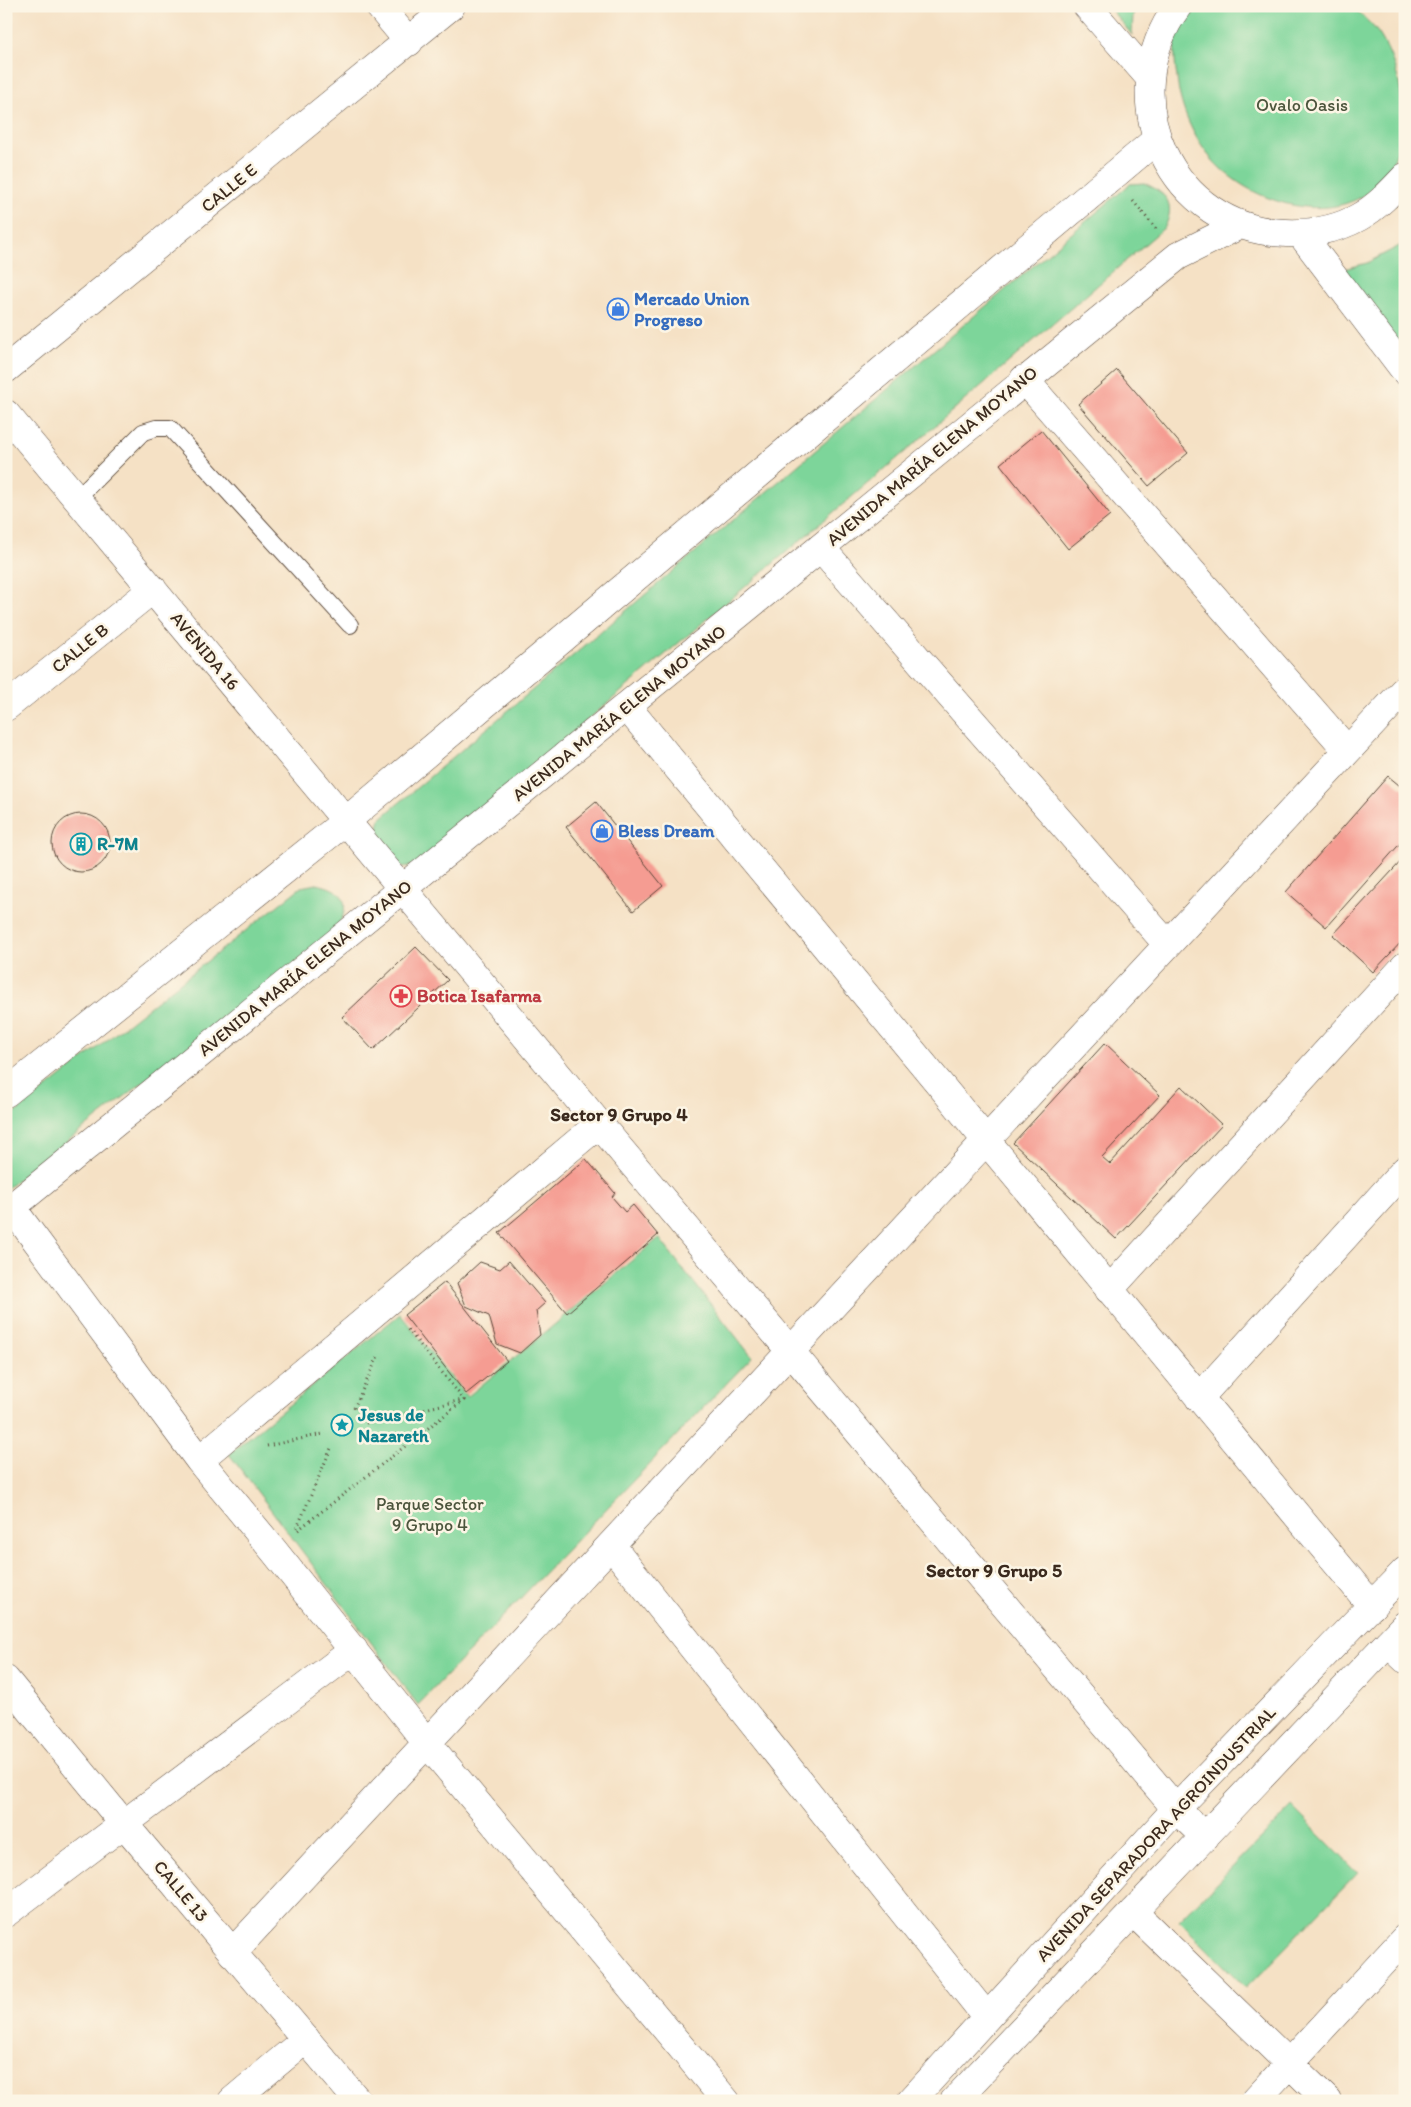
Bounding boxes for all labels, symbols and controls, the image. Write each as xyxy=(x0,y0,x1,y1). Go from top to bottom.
park label: Ovalo Oasis xyxy=(1256,94,1348,116)
street label: CALLE E xyxy=(197,159,261,217)
place label: Mercado Union Progreso xyxy=(634,288,750,331)
shop icon: Mercado Union Progreso xyxy=(606,297,630,321)
street label: AVENIDA MARÍA ELENA MOYANO xyxy=(822,361,1042,551)
street label: AVENIDA 16 xyxy=(166,607,244,695)
street label: CALLE B xyxy=(47,618,113,678)
street label: AVENIDA MARÍA ELENA MOYANO xyxy=(508,620,730,806)
shop icon: Bless Dream xyxy=(590,819,614,843)
place label: Bless Dream xyxy=(618,820,715,842)
building icon: R-7M xyxy=(69,832,93,856)
place label: R-7M xyxy=(97,833,139,855)
street label: AVENIDA MARÍA ELENA MOYANO xyxy=(194,875,416,1061)
pharmacy icon: Botica Isafarma xyxy=(389,984,413,1008)
place label: Botica Isafarma xyxy=(417,985,542,1007)
district label: Sector 9 Grupo 4 xyxy=(550,1103,688,1126)
place label: Jesus de Nazareth xyxy=(357,1404,429,1447)
place icon: Jesus de Nazareth xyxy=(330,1413,354,1437)
park label: Parque Sector 9 Grupo 4 xyxy=(376,1493,484,1536)
district label: Sector 9 Grupo 5 xyxy=(926,1559,1062,1582)
street label: AVENIDA SEPARADORA AGROINDUSTRIAL xyxy=(1032,1702,1280,1966)
street label: CALLE 13 xyxy=(149,1856,213,1926)

